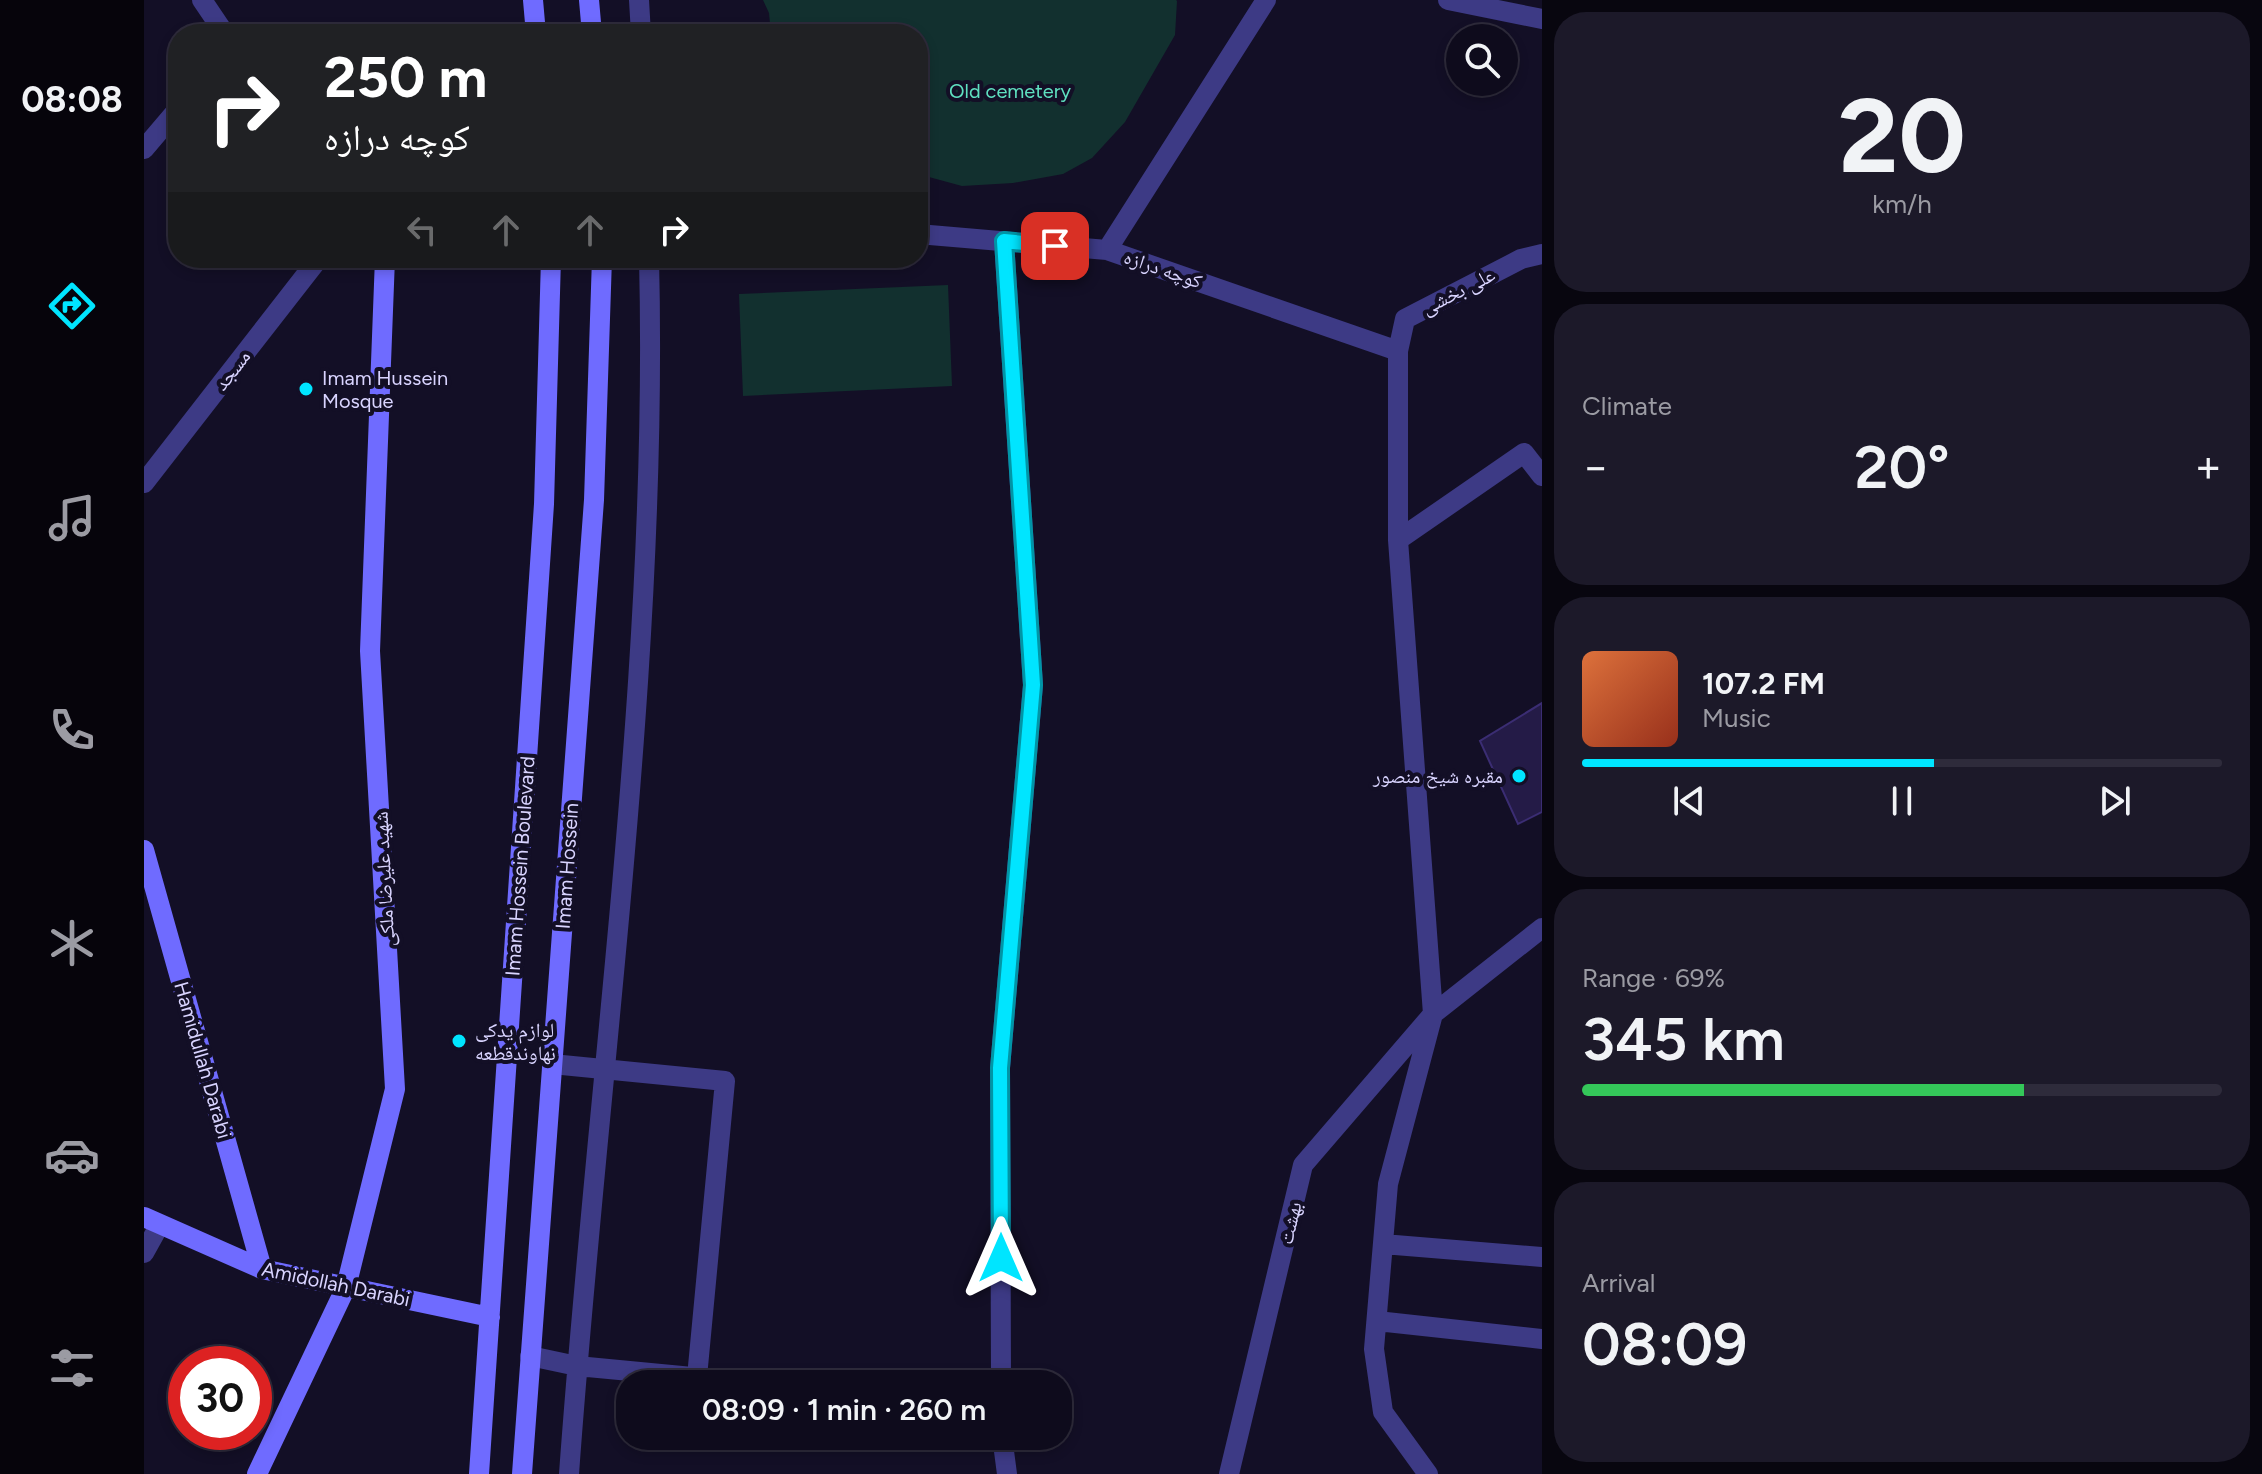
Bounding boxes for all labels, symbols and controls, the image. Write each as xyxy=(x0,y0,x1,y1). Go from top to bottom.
map controls xyxy=(1446,24,1518,96)
button: search xyxy=(1446,24,1518,96)
text: 250 m xyxy=(324,44,487,111)
icon: right xyxy=(192,56,296,160)
text: 20 xyxy=(1838,73,1966,198)
text: 08:08 xyxy=(21,78,123,121)
park label: Old cemetery xyxy=(949,79,1071,103)
text: کوچه درازه xyxy=(324,116,470,159)
text: km/h xyxy=(1872,188,1932,220)
icon: left xyxy=(400,208,444,252)
icon: ahead xyxy=(484,208,528,252)
icon: ahead xyxy=(568,208,612,252)
icon: right xyxy=(652,208,696,252)
pin xyxy=(1021,212,1089,280)
icon: arrive xyxy=(1033,224,1077,268)
street label: کوچه درازه xyxy=(1121,244,1205,294)
street label: علی بخشی xyxy=(1417,262,1499,320)
icon: directions xyxy=(44,278,100,334)
street label: مسجد xyxy=(209,345,255,395)
place label: Imam Hussein Mosque xyxy=(322,366,448,413)
marker: Imam Hussein Mosque xyxy=(297,380,315,398)
text: Climate xyxy=(1582,390,1672,422)
text: 20° xyxy=(1854,431,1950,503)
text: − xyxy=(1582,440,1609,493)
text: + xyxy=(2195,440,2222,493)
icon: music xyxy=(44,490,100,546)
text: 107.2 FM xyxy=(1702,665,1825,702)
icon: phone xyxy=(44,702,100,758)
text: Music xyxy=(1702,702,1771,734)
street label: Imam Hossein Boulevard xyxy=(500,755,540,977)
place label: مقبره شیخ منصور xyxy=(1372,764,1503,789)
marker: مقبره شیخ منصور xyxy=(1510,767,1528,785)
icon: previous xyxy=(1667,779,1711,823)
icon: pause xyxy=(1880,779,1924,823)
icon: next xyxy=(2093,779,2137,823)
street label: Imam Hossein xyxy=(551,802,583,930)
street label: شهید علیرضا ملکی xyxy=(368,811,400,947)
icon: climate xyxy=(44,915,100,971)
text: Range · 69% xyxy=(1582,962,1725,994)
street label: Hamidullah Darabi xyxy=(169,979,237,1141)
text: 345 km xyxy=(1582,1003,1785,1075)
place label: لوازم یدکی نهاوندقطعه xyxy=(475,1018,556,1065)
marker: لوازم یدکی نهاوندقطعه xyxy=(450,1032,468,1050)
icon: car xyxy=(44,1127,100,1183)
street label: بهشت xyxy=(1274,1199,1306,1247)
position arrow xyxy=(959,1216,1043,1300)
street label: Amidollah Darabi xyxy=(260,1257,412,1311)
text: Arrival xyxy=(1582,1267,1655,1299)
text: 08:09 xyxy=(1582,1308,1748,1380)
icon: filters xyxy=(44,1340,100,1396)
speed limit sign: 30 xyxy=(168,1346,272,1450)
text: 08:09 · 1 min · 260 m xyxy=(702,1391,986,1428)

